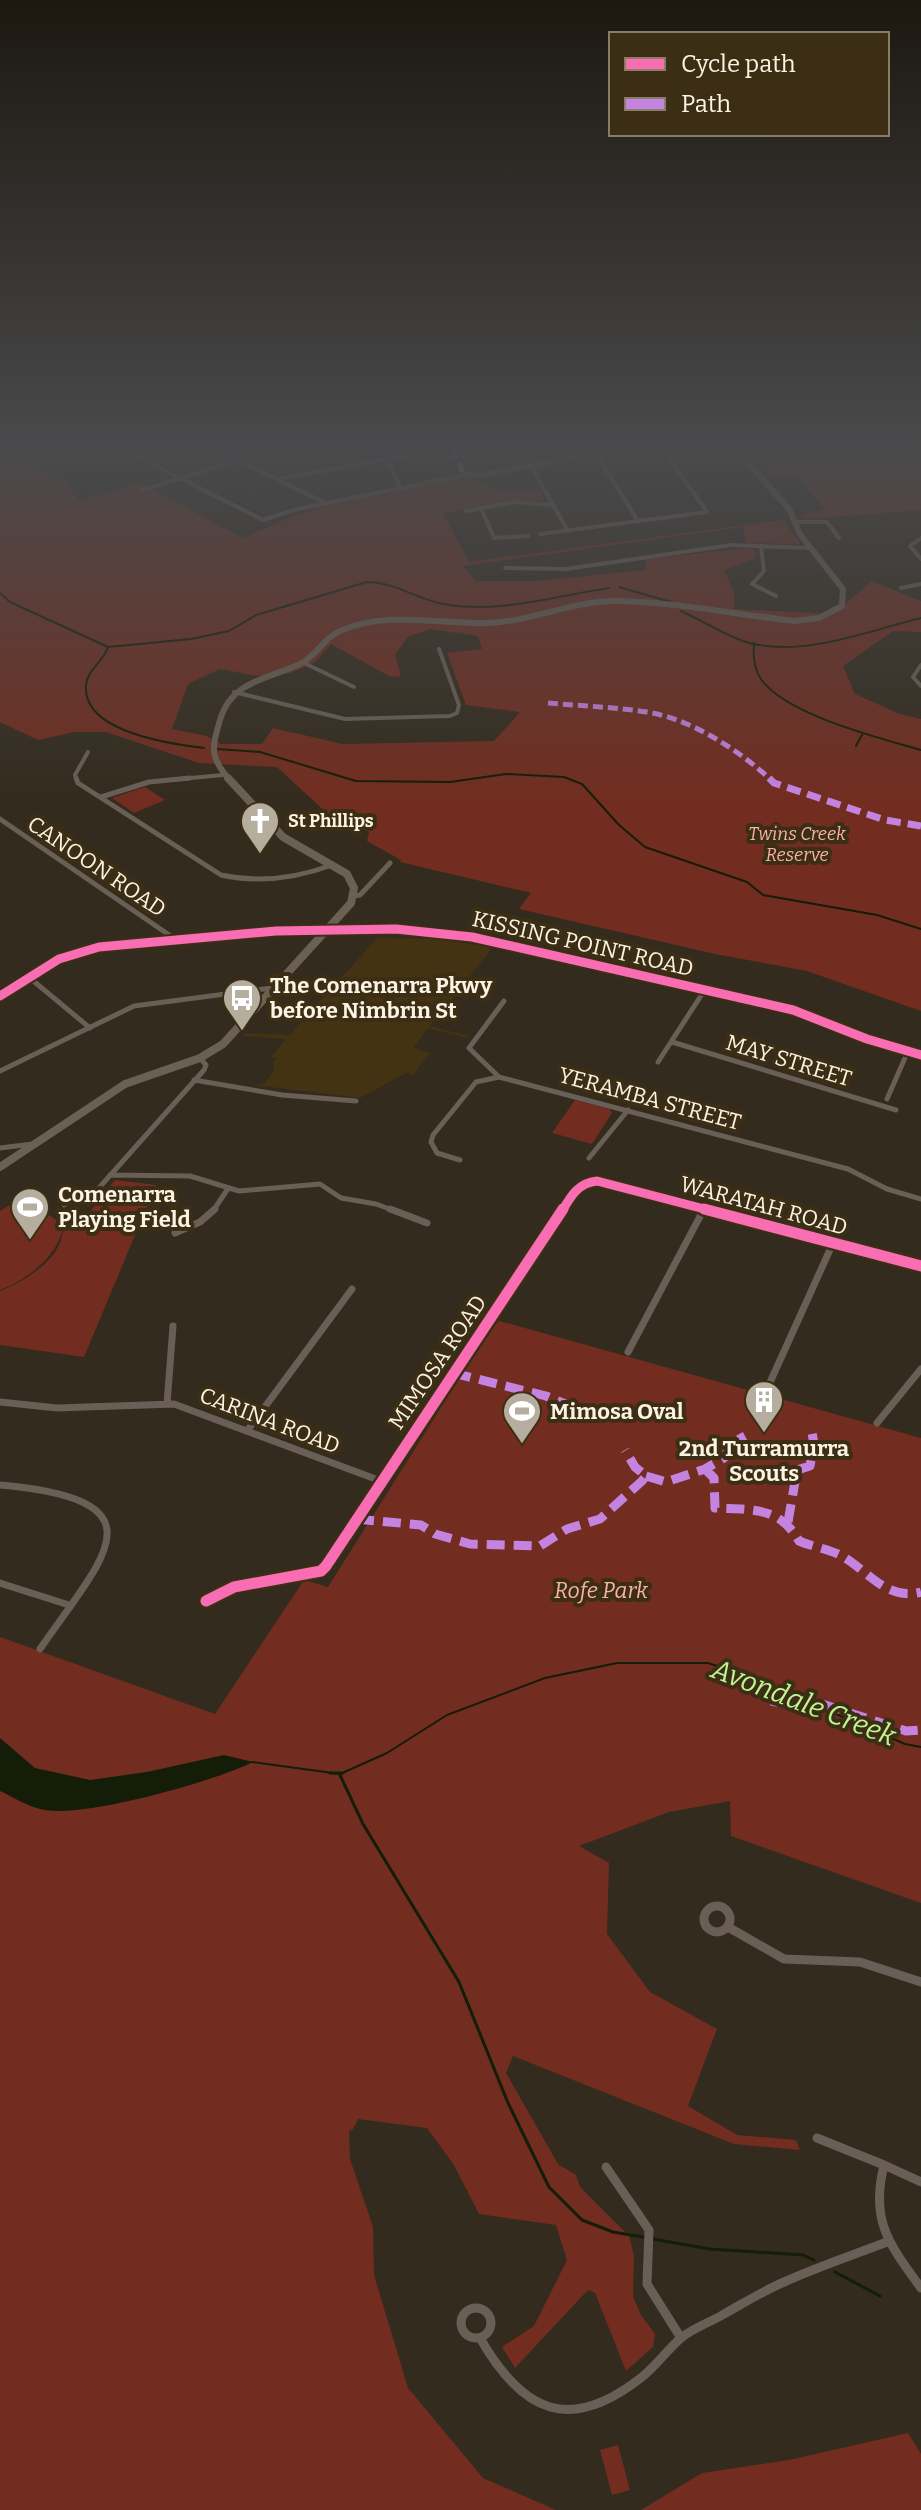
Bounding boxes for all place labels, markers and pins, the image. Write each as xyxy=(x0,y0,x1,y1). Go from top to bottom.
church icon: St Phillips xyxy=(239,800,281,855)
place label: St Phillips xyxy=(288,810,374,832)
place label: The Comenarra Pkwy before Nimbrin St xyxy=(270,972,493,1024)
bus stop icon: The Comenarra Pkwy before Nimbrin St xyxy=(221,977,263,1032)
place label: Comenarra Playing Field xyxy=(58,1181,191,1233)
sports icon: Comenarra Playing Field xyxy=(9,1186,51,1241)
building icon: 2nd Turramurra Scouts xyxy=(743,1379,785,1434)
sports icon: Mimosa Oval xyxy=(501,1390,543,1445)
place label: Mimosa Oval xyxy=(550,1398,684,1425)
place label: 2nd Turramurra Scouts xyxy=(679,1435,850,1487)

